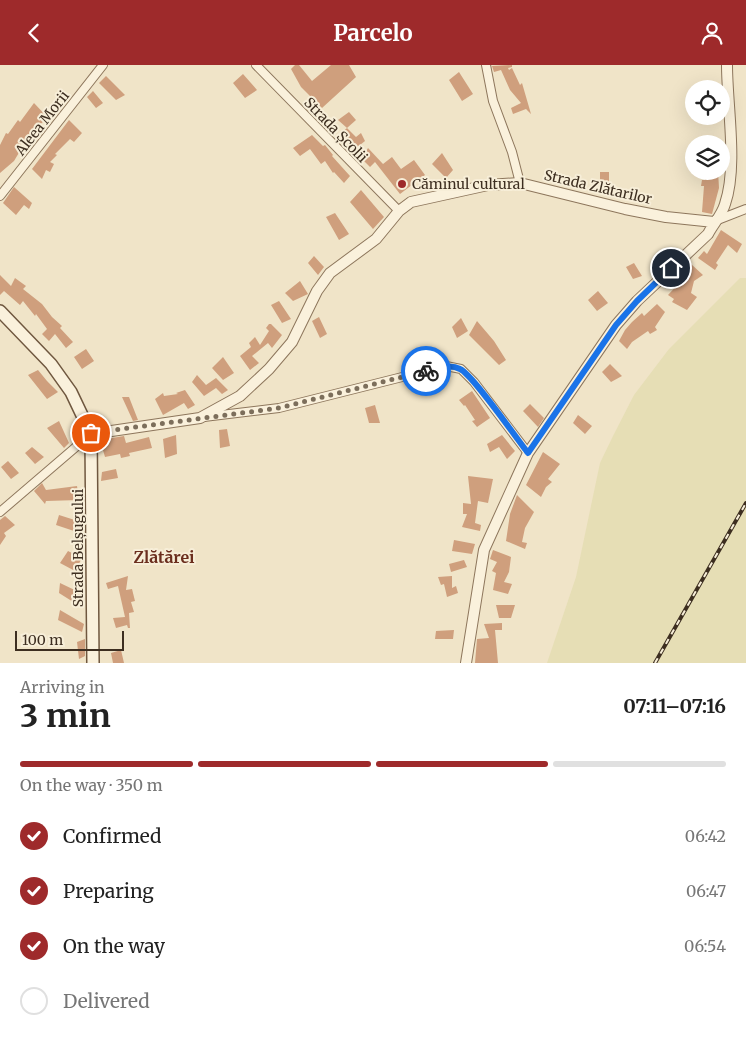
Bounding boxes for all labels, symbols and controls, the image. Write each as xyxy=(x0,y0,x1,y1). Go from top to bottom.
icon: back xyxy=(20,19,48,47)
text: Parcelo xyxy=(333,19,413,47)
icon: person xyxy=(698,19,726,47)
map controls xyxy=(685,80,730,180)
button: locate xyxy=(685,80,730,125)
street label: Aleea Morii xyxy=(10,87,73,160)
street label: Strada Școlii xyxy=(300,94,372,167)
button: layers xyxy=(685,135,730,180)
street label: Strada Zlătarilor xyxy=(542,166,654,208)
place label: Căminul cultural xyxy=(412,175,525,193)
marker: Căminul cultural xyxy=(396,178,408,190)
pin xyxy=(650,247,692,289)
icon: home xyxy=(657,254,685,282)
courier xyxy=(401,346,451,396)
icon: bike xyxy=(412,357,440,385)
pin xyxy=(70,412,112,454)
icon: bag xyxy=(77,419,105,447)
street label: Strada Belșugului xyxy=(69,488,87,607)
district label: Zlătărei xyxy=(133,547,195,567)
scale bar xyxy=(15,628,124,651)
text: 100 m xyxy=(22,631,63,649)
text: Arriving in xyxy=(20,677,105,697)
text: 07:11–07:16 xyxy=(623,694,726,718)
text: 3 min xyxy=(20,696,111,736)
text: On the way · 350 m xyxy=(20,775,163,795)
icon: check xyxy=(20,822,48,850)
text: Confirmed xyxy=(63,824,161,848)
text: 06:42 xyxy=(685,826,726,846)
icon: check xyxy=(20,877,48,905)
text: Preparing xyxy=(63,879,154,903)
text: 06:47 xyxy=(686,881,726,901)
icon: check xyxy=(20,932,48,960)
text: On the way xyxy=(63,934,165,958)
text: 06:54 xyxy=(684,936,726,956)
text: Delivered xyxy=(63,989,150,1013)

